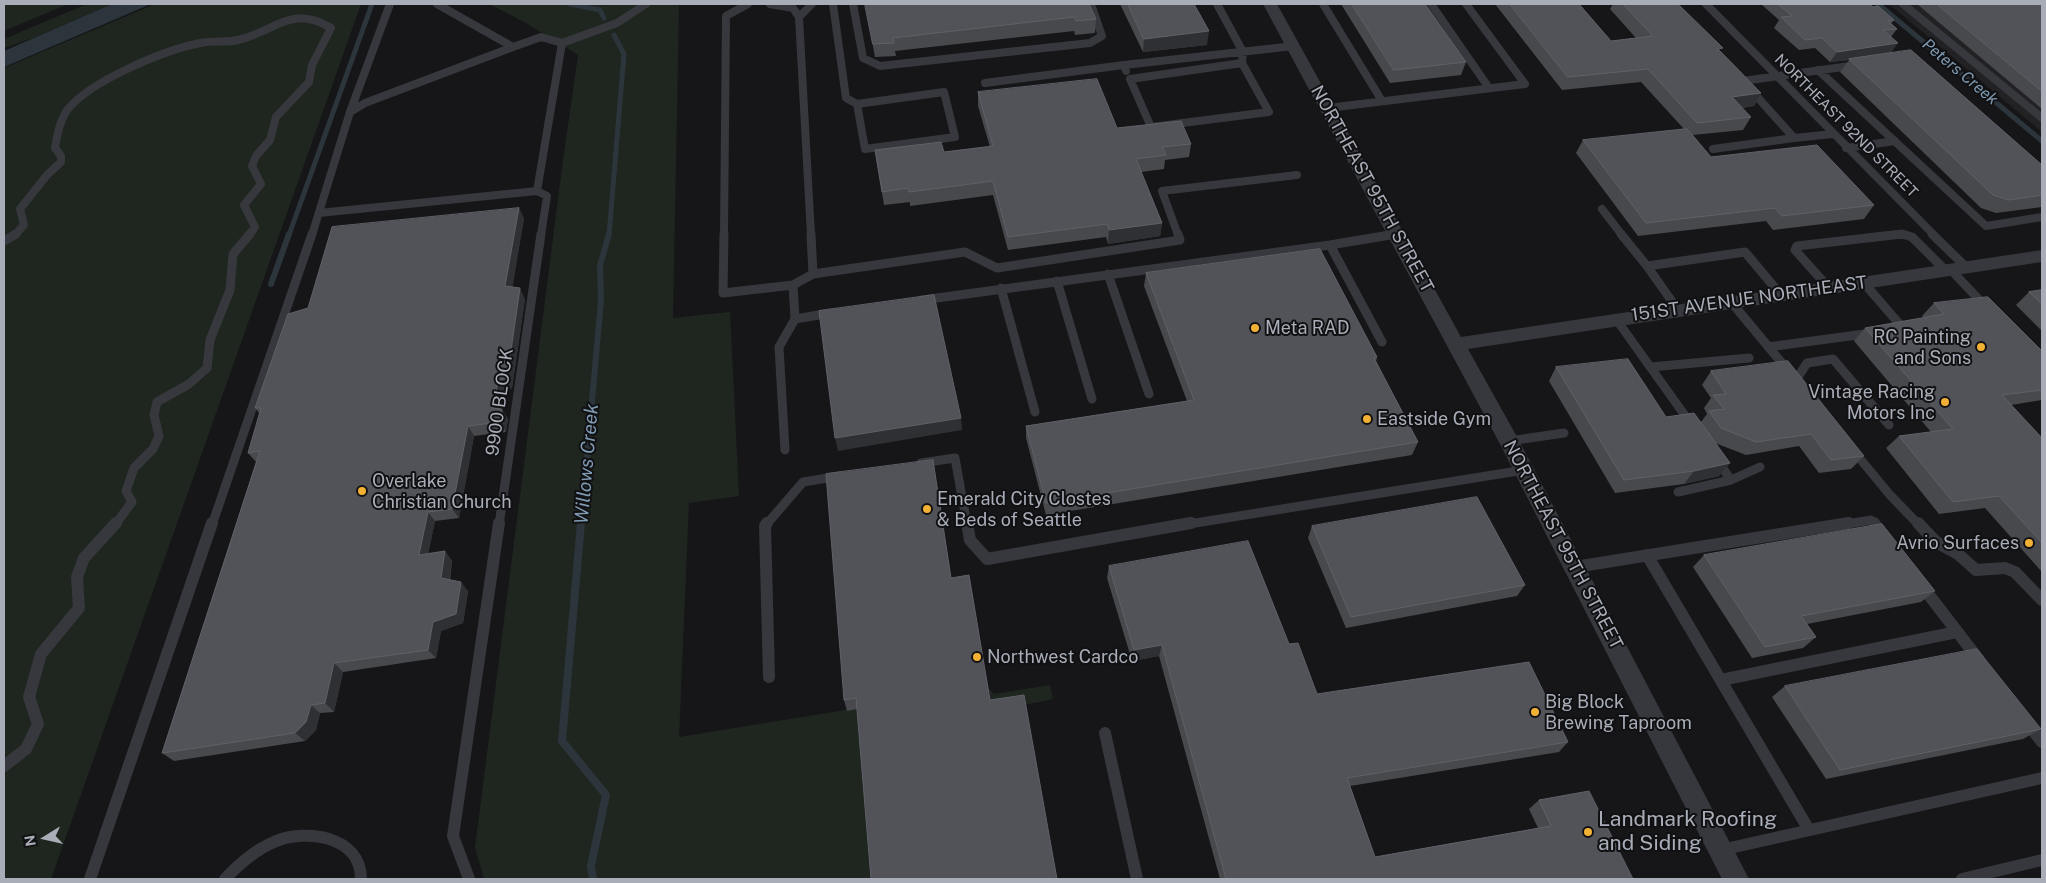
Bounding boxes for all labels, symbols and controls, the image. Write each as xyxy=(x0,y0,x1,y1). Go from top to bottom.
water label: Peters Creek xyxy=(1918,35,2002,109)
street label: NORTHEAST 92ND STREET xyxy=(1771,51,1921,201)
street label: NORTHEAST 95TH STREET xyxy=(1306,82,1438,296)
street label: 151ST AVENUE NORTHEAST xyxy=(1630,272,1868,326)
place label: Meta RAD xyxy=(1265,317,1349,339)
marker: Meta RAD xyxy=(1249,322,1261,334)
place label: RC Painting and Sons xyxy=(1873,326,1971,368)
marker: RC Painting and Sons xyxy=(1975,341,1987,353)
street label: 9900 BLOCK xyxy=(482,347,518,457)
place label: Vintage Racing Motors Inc xyxy=(1808,381,1935,424)
marker: Vintage Racing Motors Inc xyxy=(1939,396,1951,408)
water label: Willows Creek xyxy=(570,403,604,525)
place label: Eastside Gym xyxy=(1377,408,1491,430)
marker: Eastside Gym xyxy=(1361,413,1373,425)
street label: NORTHEAST 95TH STREET xyxy=(1499,437,1627,653)
place label: Overlake Christian Church xyxy=(372,470,512,512)
marker: Overlake Christian Church xyxy=(356,485,368,497)
place label: Emerald City Clostes & Beds of Seattle xyxy=(937,488,1111,530)
marker: Emerald City Clostes & Beds of Seattle xyxy=(921,503,933,515)
place label: Avrio Surfaces xyxy=(1896,532,2019,554)
marker: Avrio Surfaces xyxy=(2023,537,2035,549)
place label: Northwest Cardco xyxy=(987,646,1139,668)
marker: Northwest Cardco xyxy=(971,651,983,663)
place label: Big Block Brewing Taproom xyxy=(1545,691,1692,734)
marker: Big Block Brewing Taproom xyxy=(1529,706,1541,718)
place label: Landmark Roofing and Siding xyxy=(1598,807,1777,857)
north arrow xyxy=(20,813,70,863)
marker: Landmark Roofing and Siding xyxy=(1582,826,1594,838)
text: N xyxy=(21,834,39,847)

